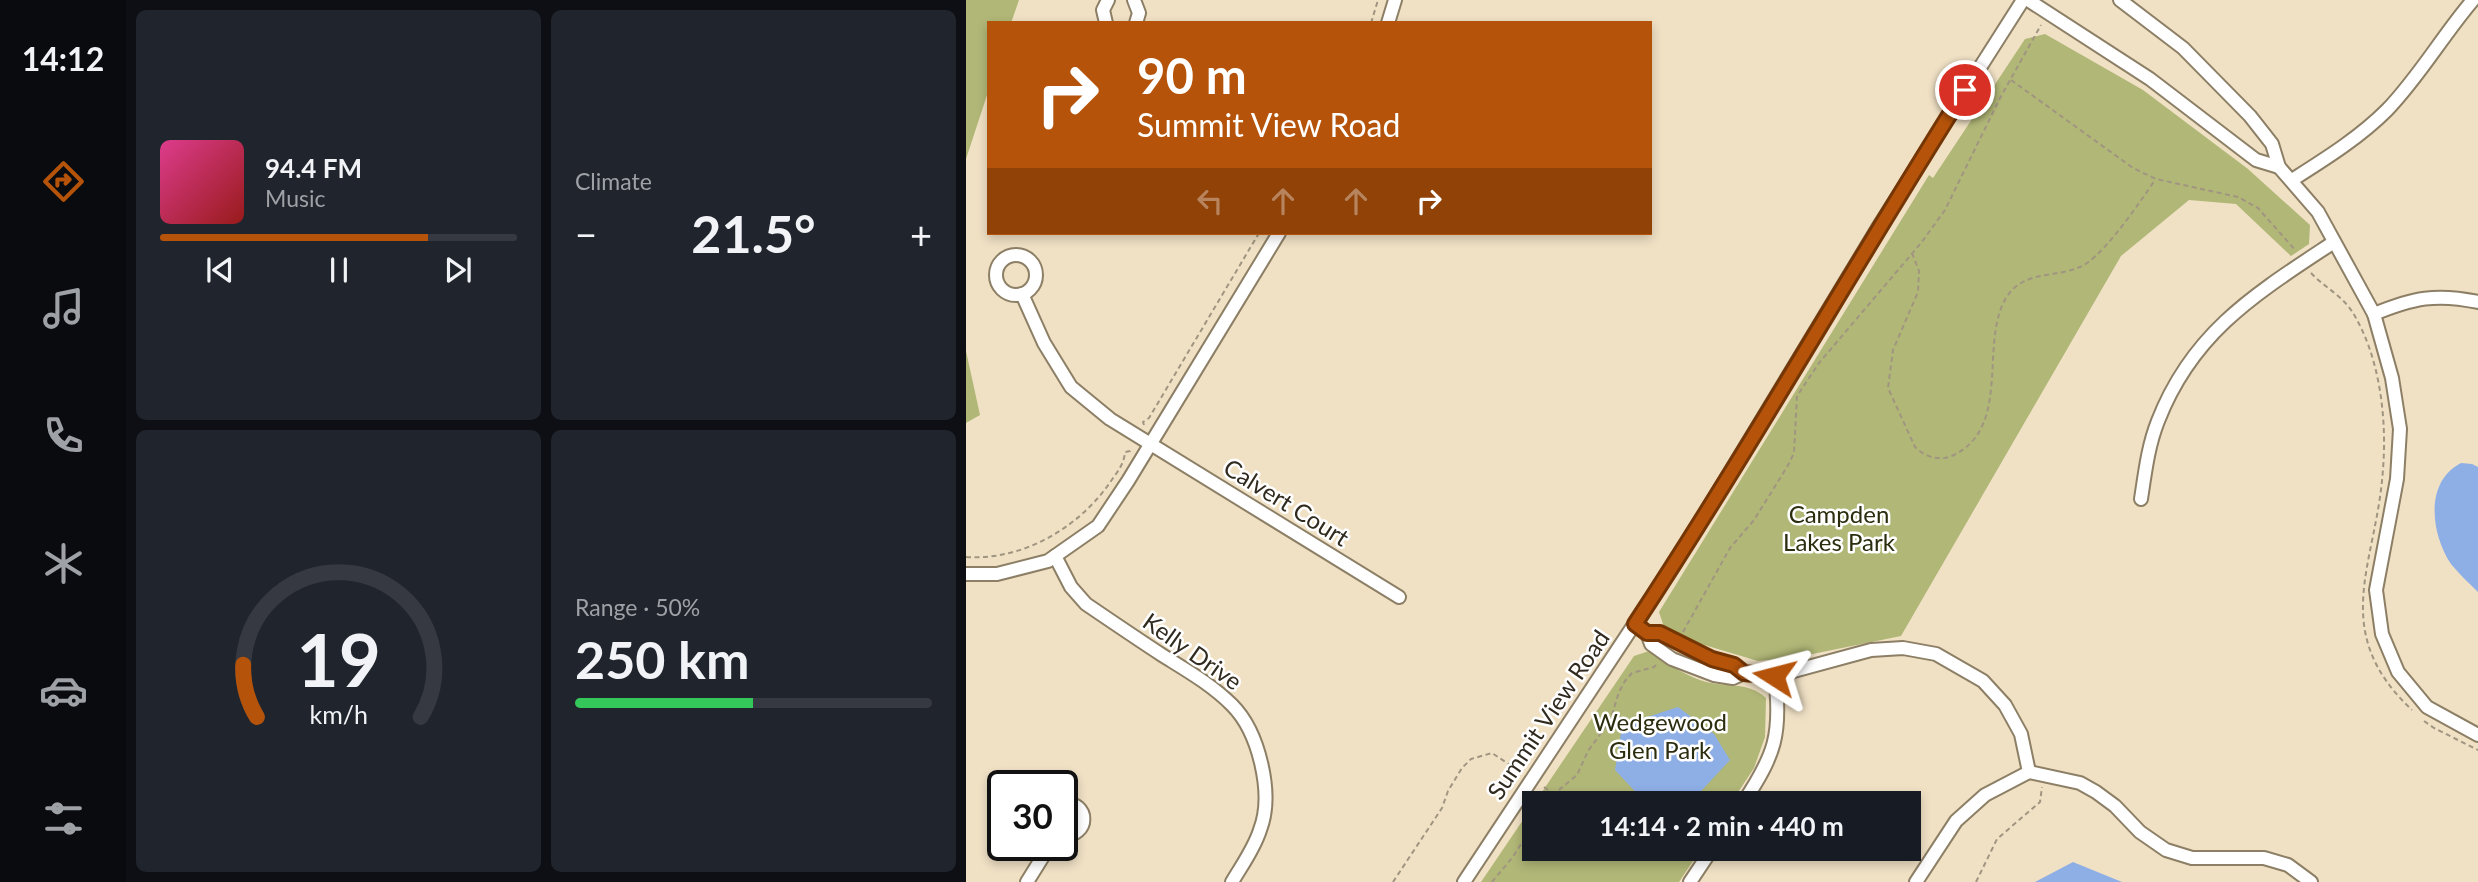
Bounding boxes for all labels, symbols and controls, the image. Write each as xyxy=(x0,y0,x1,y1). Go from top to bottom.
text: 14:12 xyxy=(22,39,104,78)
text: 90 m xyxy=(1137,46,1247,104)
icon: right xyxy=(1022,49,1113,140)
pin xyxy=(1935,60,1995,120)
icon: arrive xyxy=(1946,71,1984,109)
text: Summit View Road xyxy=(1137,105,1400,144)
text: 94.4 FM xyxy=(265,152,362,184)
icon: directions xyxy=(39,157,88,206)
text: Climate xyxy=(575,167,652,195)
icon: left xyxy=(1191,182,1229,220)
icon: ahead xyxy=(1264,182,1302,220)
icon: ahead xyxy=(1337,182,1375,220)
icon: right xyxy=(1410,182,1448,220)
text: Music xyxy=(265,184,325,212)
text: 21.5° xyxy=(691,202,816,264)
text: − xyxy=(575,211,597,257)
text: + xyxy=(910,211,932,257)
icon: previous xyxy=(201,251,239,289)
icon: pause xyxy=(320,251,358,289)
icon: next xyxy=(439,251,477,289)
icon: music xyxy=(39,284,88,333)
icon: phone xyxy=(39,411,88,460)
street label: Calvert Court xyxy=(1219,452,1355,552)
park label: Campden Lakes Park xyxy=(1783,499,1896,556)
icon: climate xyxy=(39,539,88,588)
text: Range · 50% xyxy=(575,593,700,621)
street label: Kelly Drive xyxy=(1138,606,1248,695)
text: 19 xyxy=(296,615,381,703)
street label: Summit View Road xyxy=(1480,624,1615,804)
text: 250 km xyxy=(575,628,749,690)
position arrow xyxy=(1737,639,1811,713)
icon: car xyxy=(39,666,88,715)
text: km/h xyxy=(309,699,368,729)
park label: Wedgewood Glen Park xyxy=(1593,707,1727,764)
speed limit sign: 30 xyxy=(987,770,1078,861)
icon: filters xyxy=(39,794,88,843)
text: 14:14 · 2 min · 440 m xyxy=(1599,810,1844,842)

